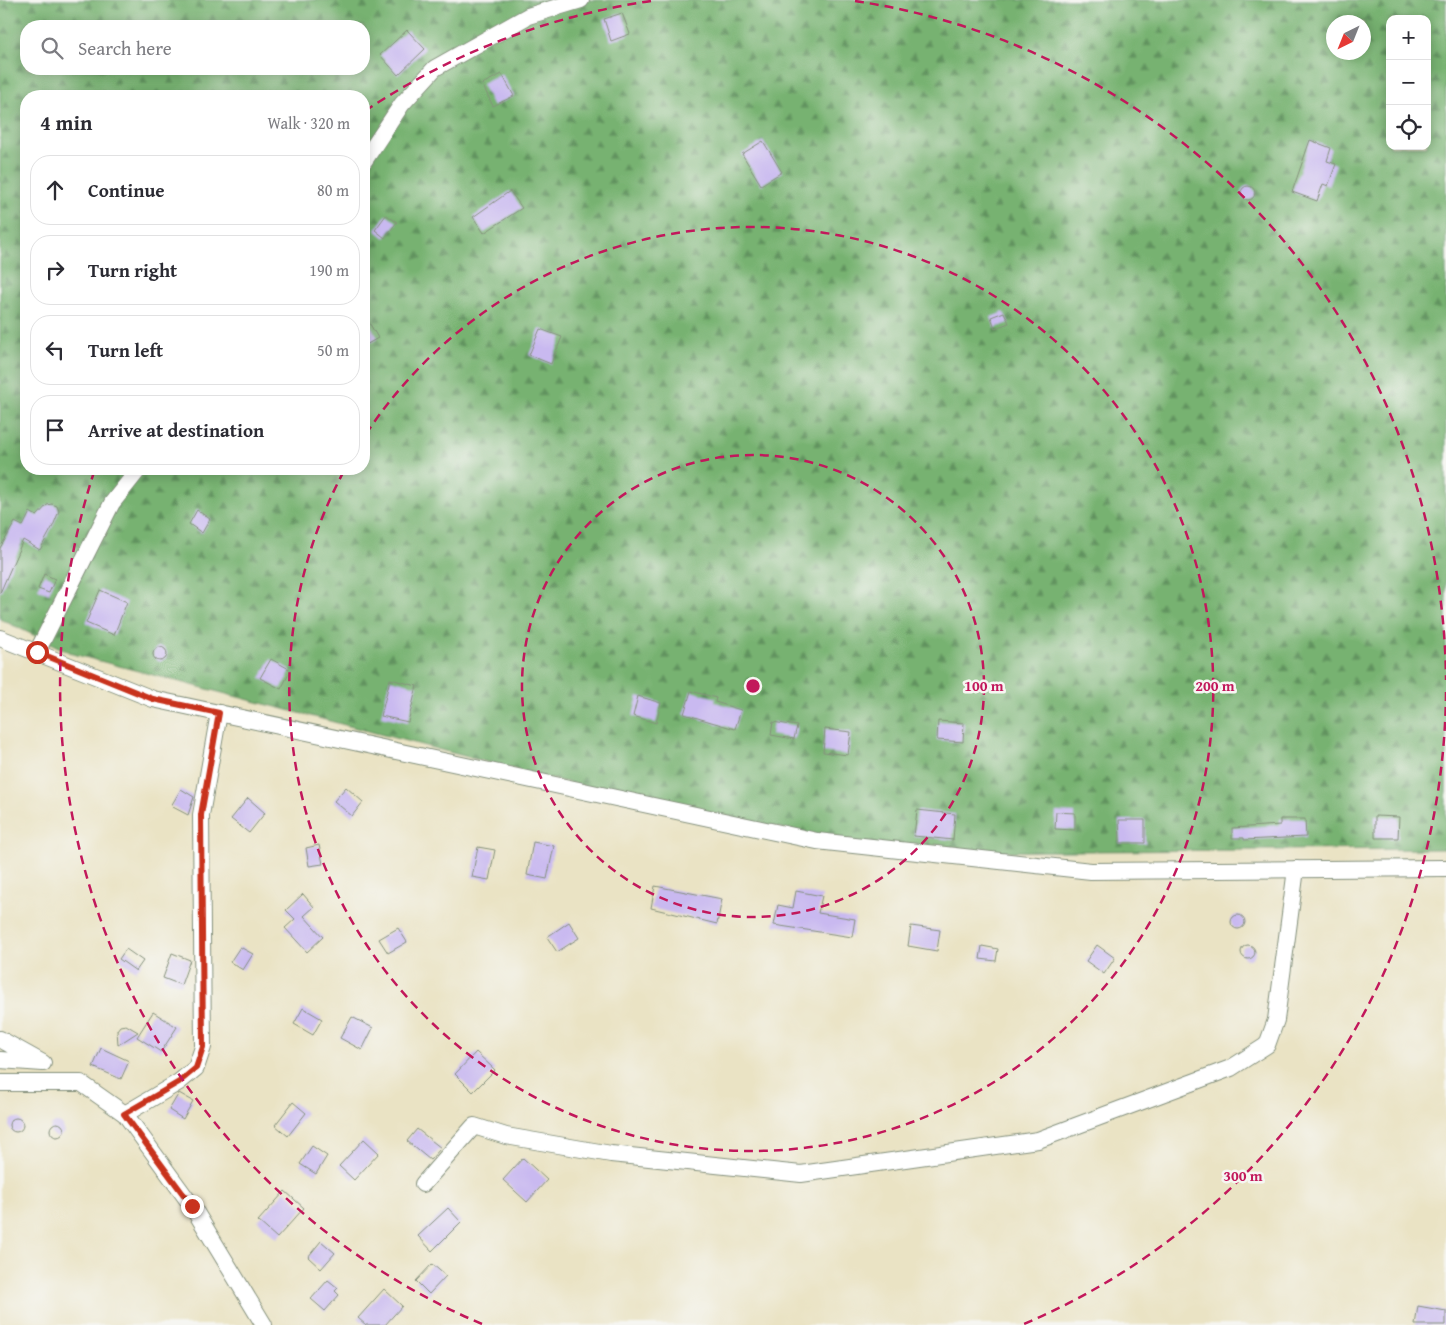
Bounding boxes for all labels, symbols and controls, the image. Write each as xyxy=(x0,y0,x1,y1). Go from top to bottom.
north arrow xyxy=(1326,15,1371,60)
map controls xyxy=(1386,15,1431,150)
button: + xyxy=(1386,15,1431,60)
search box xyxy=(20,20,370,75)
icon: search xyxy=(38,34,66,62)
text: Search here xyxy=(78,34,172,62)
button: − xyxy=(1386,60,1431,105)
button: locate xyxy=(1386,105,1431,150)
text: 4 min xyxy=(40,107,92,138)
text: Walk · 320 m xyxy=(267,111,350,135)
icon: ahead xyxy=(41,176,69,204)
text: Continue xyxy=(88,176,165,204)
text: 80 m xyxy=(317,178,349,202)
icon: right xyxy=(41,256,69,284)
text: Turn right xyxy=(88,256,177,284)
text: 190 m xyxy=(309,258,349,282)
icon: left xyxy=(41,336,69,364)
text: Turn left xyxy=(88,336,163,364)
text: 50 m xyxy=(317,338,349,362)
icon: arrive xyxy=(41,416,69,444)
text: Arrive at destination xyxy=(88,416,264,444)
route start xyxy=(26,641,49,664)
text: 100 m xyxy=(964,675,1004,696)
text: 200 m xyxy=(1195,675,1235,696)
centre of rings xyxy=(744,677,762,695)
text: 300 m xyxy=(1223,1165,1263,1186)
route end xyxy=(181,1195,204,1218)

